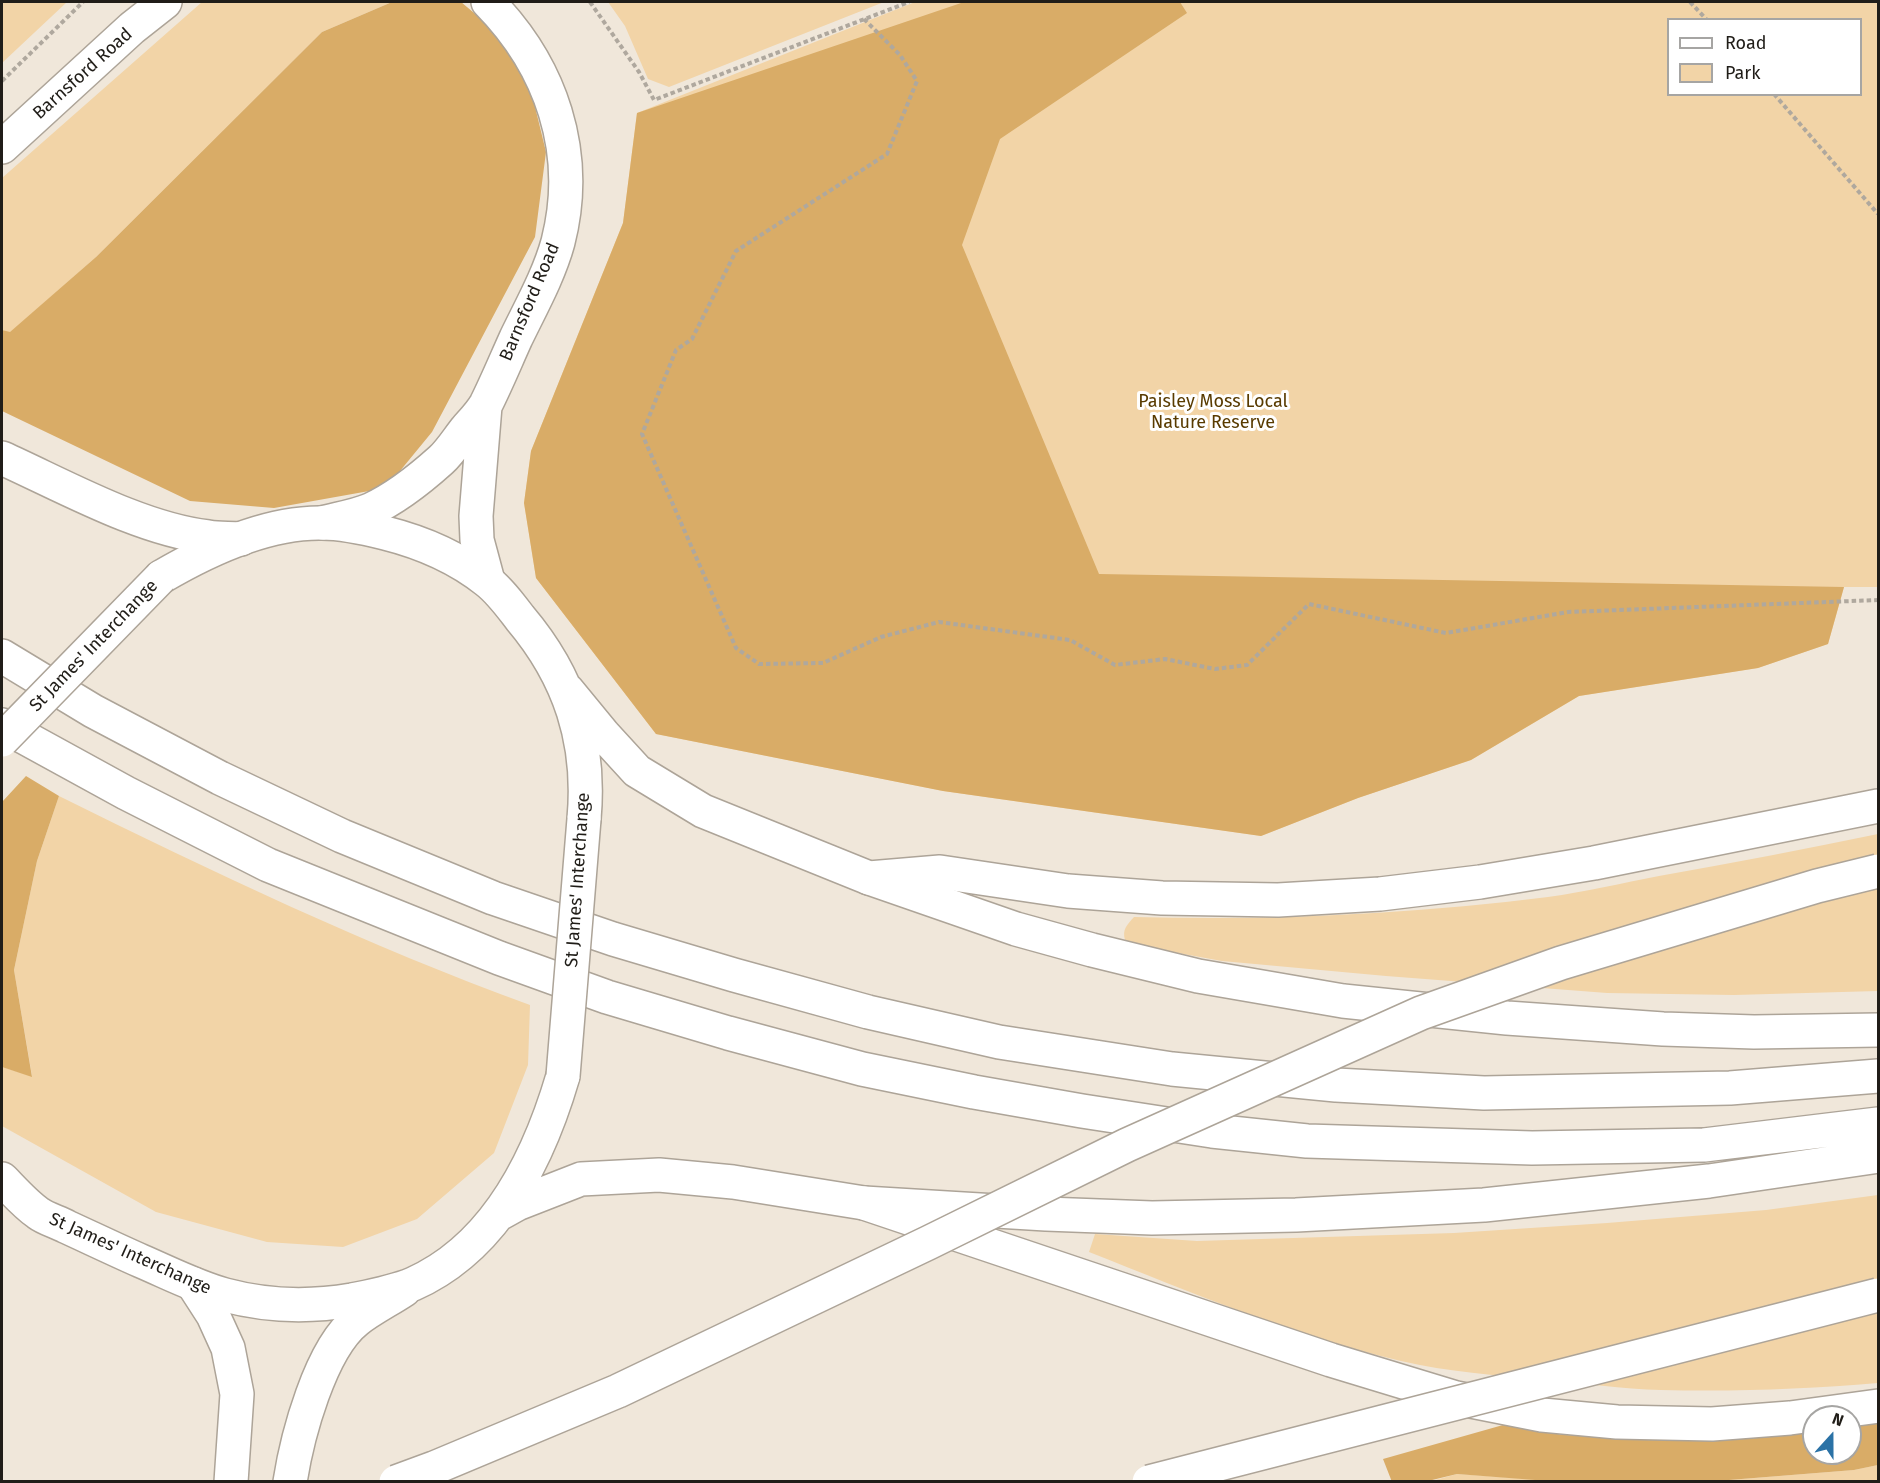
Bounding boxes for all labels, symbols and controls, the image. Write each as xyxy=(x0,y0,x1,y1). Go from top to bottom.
legend xyxy=(1667,18,1862,96)
street label: Barnsford Road xyxy=(29,24,137,124)
text: Road xyxy=(1725,32,1767,54)
text: Park xyxy=(1725,62,1760,84)
street label: Barnsford Road xyxy=(495,240,565,364)
park label: Paisley Moss Local Nature Reserve xyxy=(1138,391,1288,434)
street label: St James' Interchange xyxy=(25,576,163,716)
street label: St James' Interchange xyxy=(561,792,595,968)
street label: St James' Interchange xyxy=(46,1209,214,1299)
north arrow xyxy=(1802,1405,1862,1465)
text: N xyxy=(1830,1409,1846,1430)

